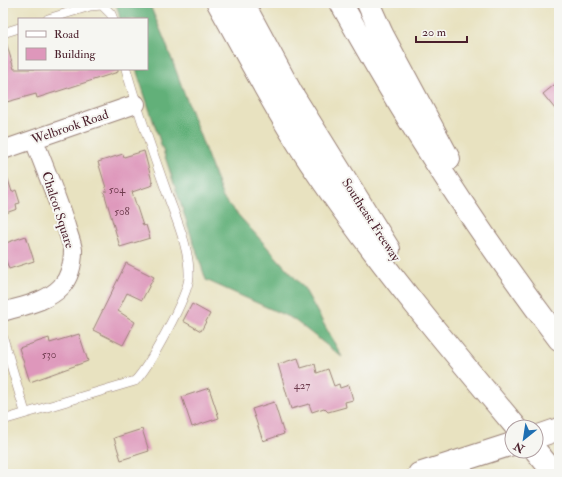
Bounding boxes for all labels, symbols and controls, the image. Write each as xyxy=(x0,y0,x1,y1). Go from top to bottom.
legend xyxy=(18,18,148,70)
scale bar xyxy=(416,18,467,44)
text: 20 m xyxy=(422,25,447,40)
text: Road xyxy=(54,27,79,42)
text: Building xyxy=(54,47,97,62)
street label: Welbrook Road xyxy=(28,106,111,148)
street label: Chalcot Square xyxy=(38,170,78,251)
street label: Southeast Freeway xyxy=(337,175,404,265)
house number: 504 xyxy=(109,183,126,196)
house number: 508 xyxy=(114,205,130,218)
house number: 530 xyxy=(42,348,57,361)
house number: 427 xyxy=(294,379,310,392)
north arrow xyxy=(504,419,544,459)
text: N xyxy=(511,439,528,456)

